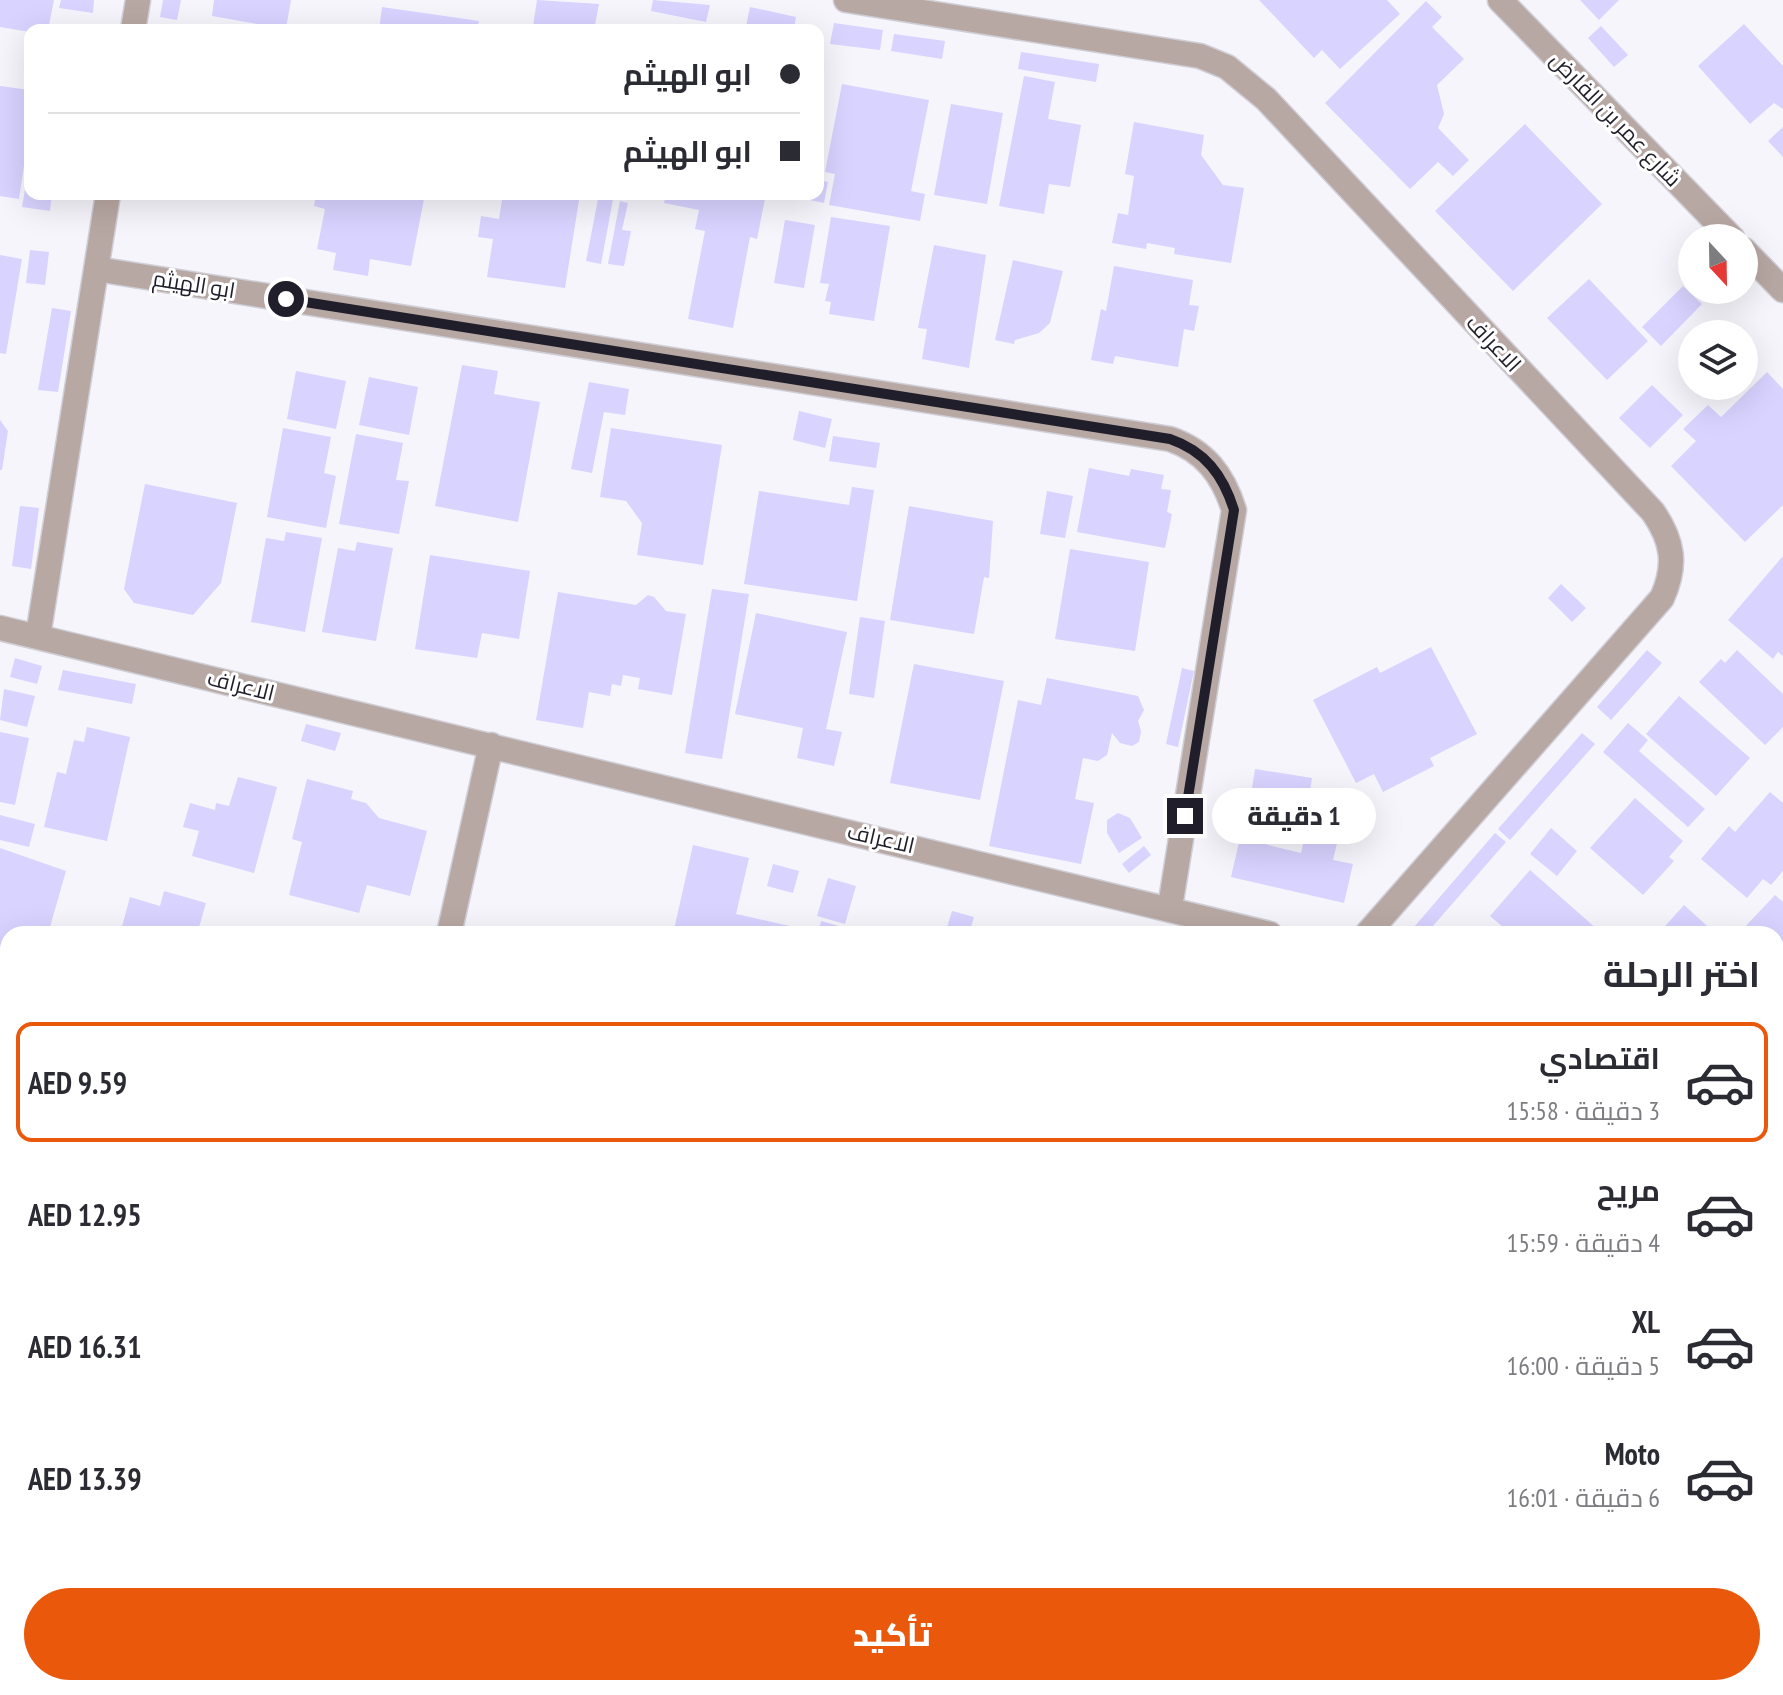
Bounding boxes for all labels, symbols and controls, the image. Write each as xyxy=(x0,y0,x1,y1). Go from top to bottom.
street label: شارع عمر بن الفارض xyxy=(1544,46,1687,193)
text: ابو الهيثم xyxy=(623,54,752,93)
text: ابو الهيثم xyxy=(623,131,752,170)
north arrow xyxy=(1678,224,1758,304)
map controls xyxy=(1678,224,1758,400)
street label: ابو الهيثم xyxy=(150,264,237,306)
route start xyxy=(268,281,304,317)
street label: الاعراف xyxy=(1460,308,1528,378)
button: layers xyxy=(1678,320,1758,400)
street label: الاعراف xyxy=(204,663,278,707)
callout: 1 دقيقة xyxy=(1213,788,1377,844)
route end xyxy=(1167,798,1203,834)
text: 1 دقيقة xyxy=(1247,799,1341,832)
street label: الاعراف xyxy=(845,817,917,859)
text: اختر الرحلة xyxy=(1603,950,1760,997)
text: اقتصادي xyxy=(1539,1038,1660,1077)
icon: car xyxy=(1684,1046,1756,1118)
text: AED 9.59 xyxy=(28,1063,127,1102)
text: 3 دقيقة · 15:58 xyxy=(1506,1094,1660,1127)
text: مريح xyxy=(1597,1170,1660,1209)
icon: car xyxy=(1684,1178,1756,1250)
text: AED 12.95 xyxy=(28,1195,142,1234)
text: 4 دقيقة · 15:59 xyxy=(1506,1226,1660,1259)
text: XL xyxy=(1631,1302,1660,1341)
icon: car xyxy=(1684,1310,1756,1382)
text: AED 16.31 xyxy=(28,1327,142,1366)
text: 5 دقيقة · 16:00 xyxy=(1506,1349,1660,1382)
text: Moto xyxy=(1605,1434,1660,1473)
icon: car xyxy=(1684,1442,1756,1514)
text: AED 13.39 xyxy=(28,1459,142,1498)
text: 6 دقيقة · 16:01 xyxy=(1506,1481,1660,1514)
button: تأكيد xyxy=(24,1588,1760,1680)

